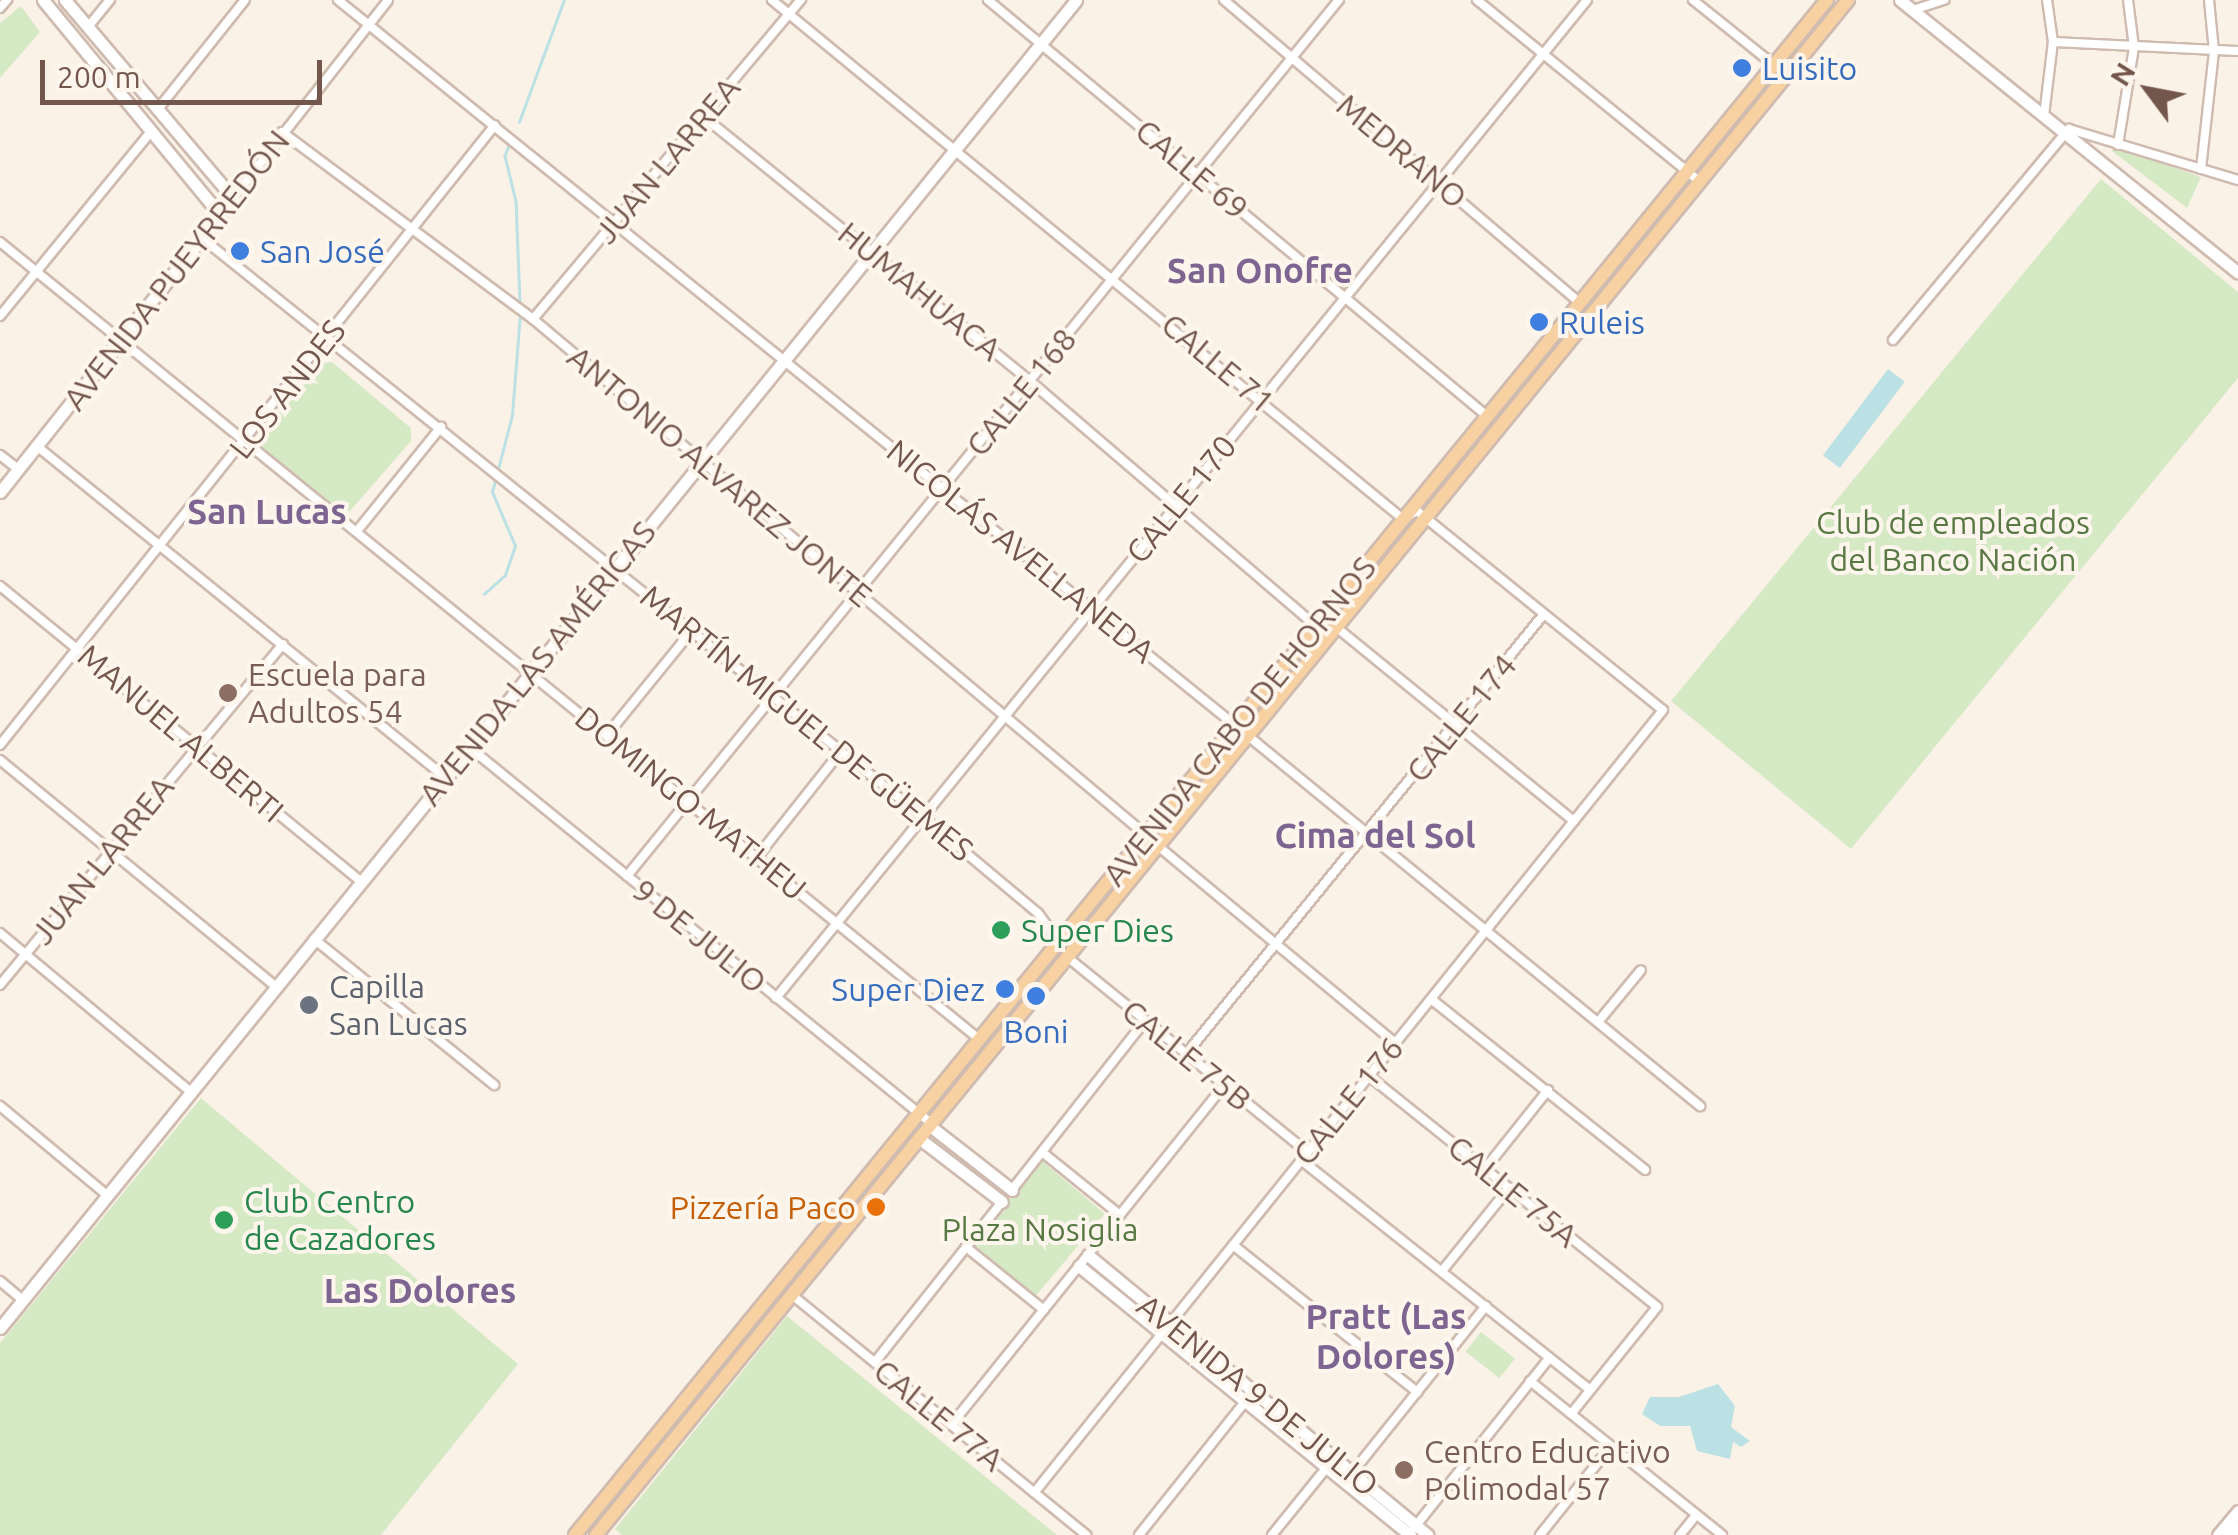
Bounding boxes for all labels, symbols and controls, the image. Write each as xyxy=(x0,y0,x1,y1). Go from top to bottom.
scale bar xyxy=(45,40,328,102)
north arrow xyxy=(2098,40,2198,140)
place label: Luisito xyxy=(1762,49,1857,87)
marker: Luisito xyxy=(1731,57,1753,79)
text: N xyxy=(2103,57,2141,91)
text: 200 m xyxy=(57,60,141,94)
street label: JUAN LARREA xyxy=(586,69,748,251)
street label: MEDRANO xyxy=(1329,86,1475,216)
street label: CALLE 69 xyxy=(1128,111,1256,227)
street label: AVENIDA PUEYRREDÓN xyxy=(55,122,297,418)
street label: HUMAHUACA xyxy=(831,214,1009,368)
place label: San José xyxy=(260,232,385,270)
marker: San José xyxy=(229,240,251,262)
district label: San Onofre xyxy=(1167,249,1353,291)
place label: Ruleis xyxy=(1559,303,1645,341)
street label: CALLE 71 xyxy=(1154,305,1282,421)
marker: Ruleis xyxy=(1528,311,1550,333)
street label: LOS ANDES xyxy=(221,312,353,466)
street label: CALLE 168 xyxy=(958,320,1084,464)
street label: ANTONIO ALVAREZ JONTE xyxy=(560,337,880,615)
street label: CALLE 170 xyxy=(1118,427,1244,571)
street label: NICOLÁS AVELLANEDA xyxy=(879,431,1163,671)
district label: San Lucas xyxy=(187,490,347,532)
park label: Club de empleados del Banco Nación xyxy=(1816,504,2090,579)
street label: AVENIDA LAS AMÉRICAS xyxy=(411,513,663,813)
street label: AVENIDA CABO DE HORNOS xyxy=(1094,549,1384,893)
street label: MARTÍN MIGUEL DE GÜEMES xyxy=(633,577,981,869)
street label: MANUEL ALBERTI xyxy=(71,636,291,830)
street label: CALLE 174 xyxy=(1398,646,1524,790)
place label: Escuela para Adultos 54 xyxy=(248,656,427,731)
marker: Escuela para Adultos 54 xyxy=(217,682,239,704)
street label: DOMINGO MATHEU xyxy=(568,698,814,908)
street label: JUAN LARREA xyxy=(22,768,182,952)
district label: Cima del Sol xyxy=(1274,814,1476,856)
street label: 9 DE JULIO xyxy=(626,871,774,1001)
place label: Super Dies xyxy=(1021,911,1174,949)
marker: Super Dies xyxy=(990,919,1012,941)
place label: Capilla San Lucas xyxy=(329,968,468,1043)
place label: Super Diez xyxy=(831,970,985,1008)
marker: Super Diez xyxy=(994,978,1016,1000)
marker: Boni xyxy=(1025,985,1047,1007)
street label: CALLE 75B xyxy=(1115,991,1259,1119)
marker: Capilla San Lucas xyxy=(298,994,320,1016)
place label: Boni xyxy=(1003,1012,1069,1050)
street label: CALLE 176 xyxy=(1285,1029,1411,1173)
street label: CALLE 75A xyxy=(1440,1127,1586,1255)
place label: Club Centro de Cazadores xyxy=(244,1183,436,1258)
place label: Pizzería Paco xyxy=(670,1188,856,1226)
marker: Pizzería Paco xyxy=(865,1196,887,1218)
marker: Club Centro de Cazadores xyxy=(213,1209,235,1231)
park label: Plaza Nosiglia xyxy=(942,1210,1138,1248)
district label: Las Dolores xyxy=(324,1269,516,1311)
street label: AVENIDA 9 DE JULIO xyxy=(1130,1286,1386,1504)
district label: Pratt (Las Dolores) xyxy=(1306,1295,1466,1377)
street label: CALLE 77A xyxy=(866,1351,1012,1479)
place label: Centro Educativo Polimodal 57 xyxy=(1424,1433,1671,1508)
marker: Centro Educativo Polimodal 57 xyxy=(1393,1459,1415,1481)

